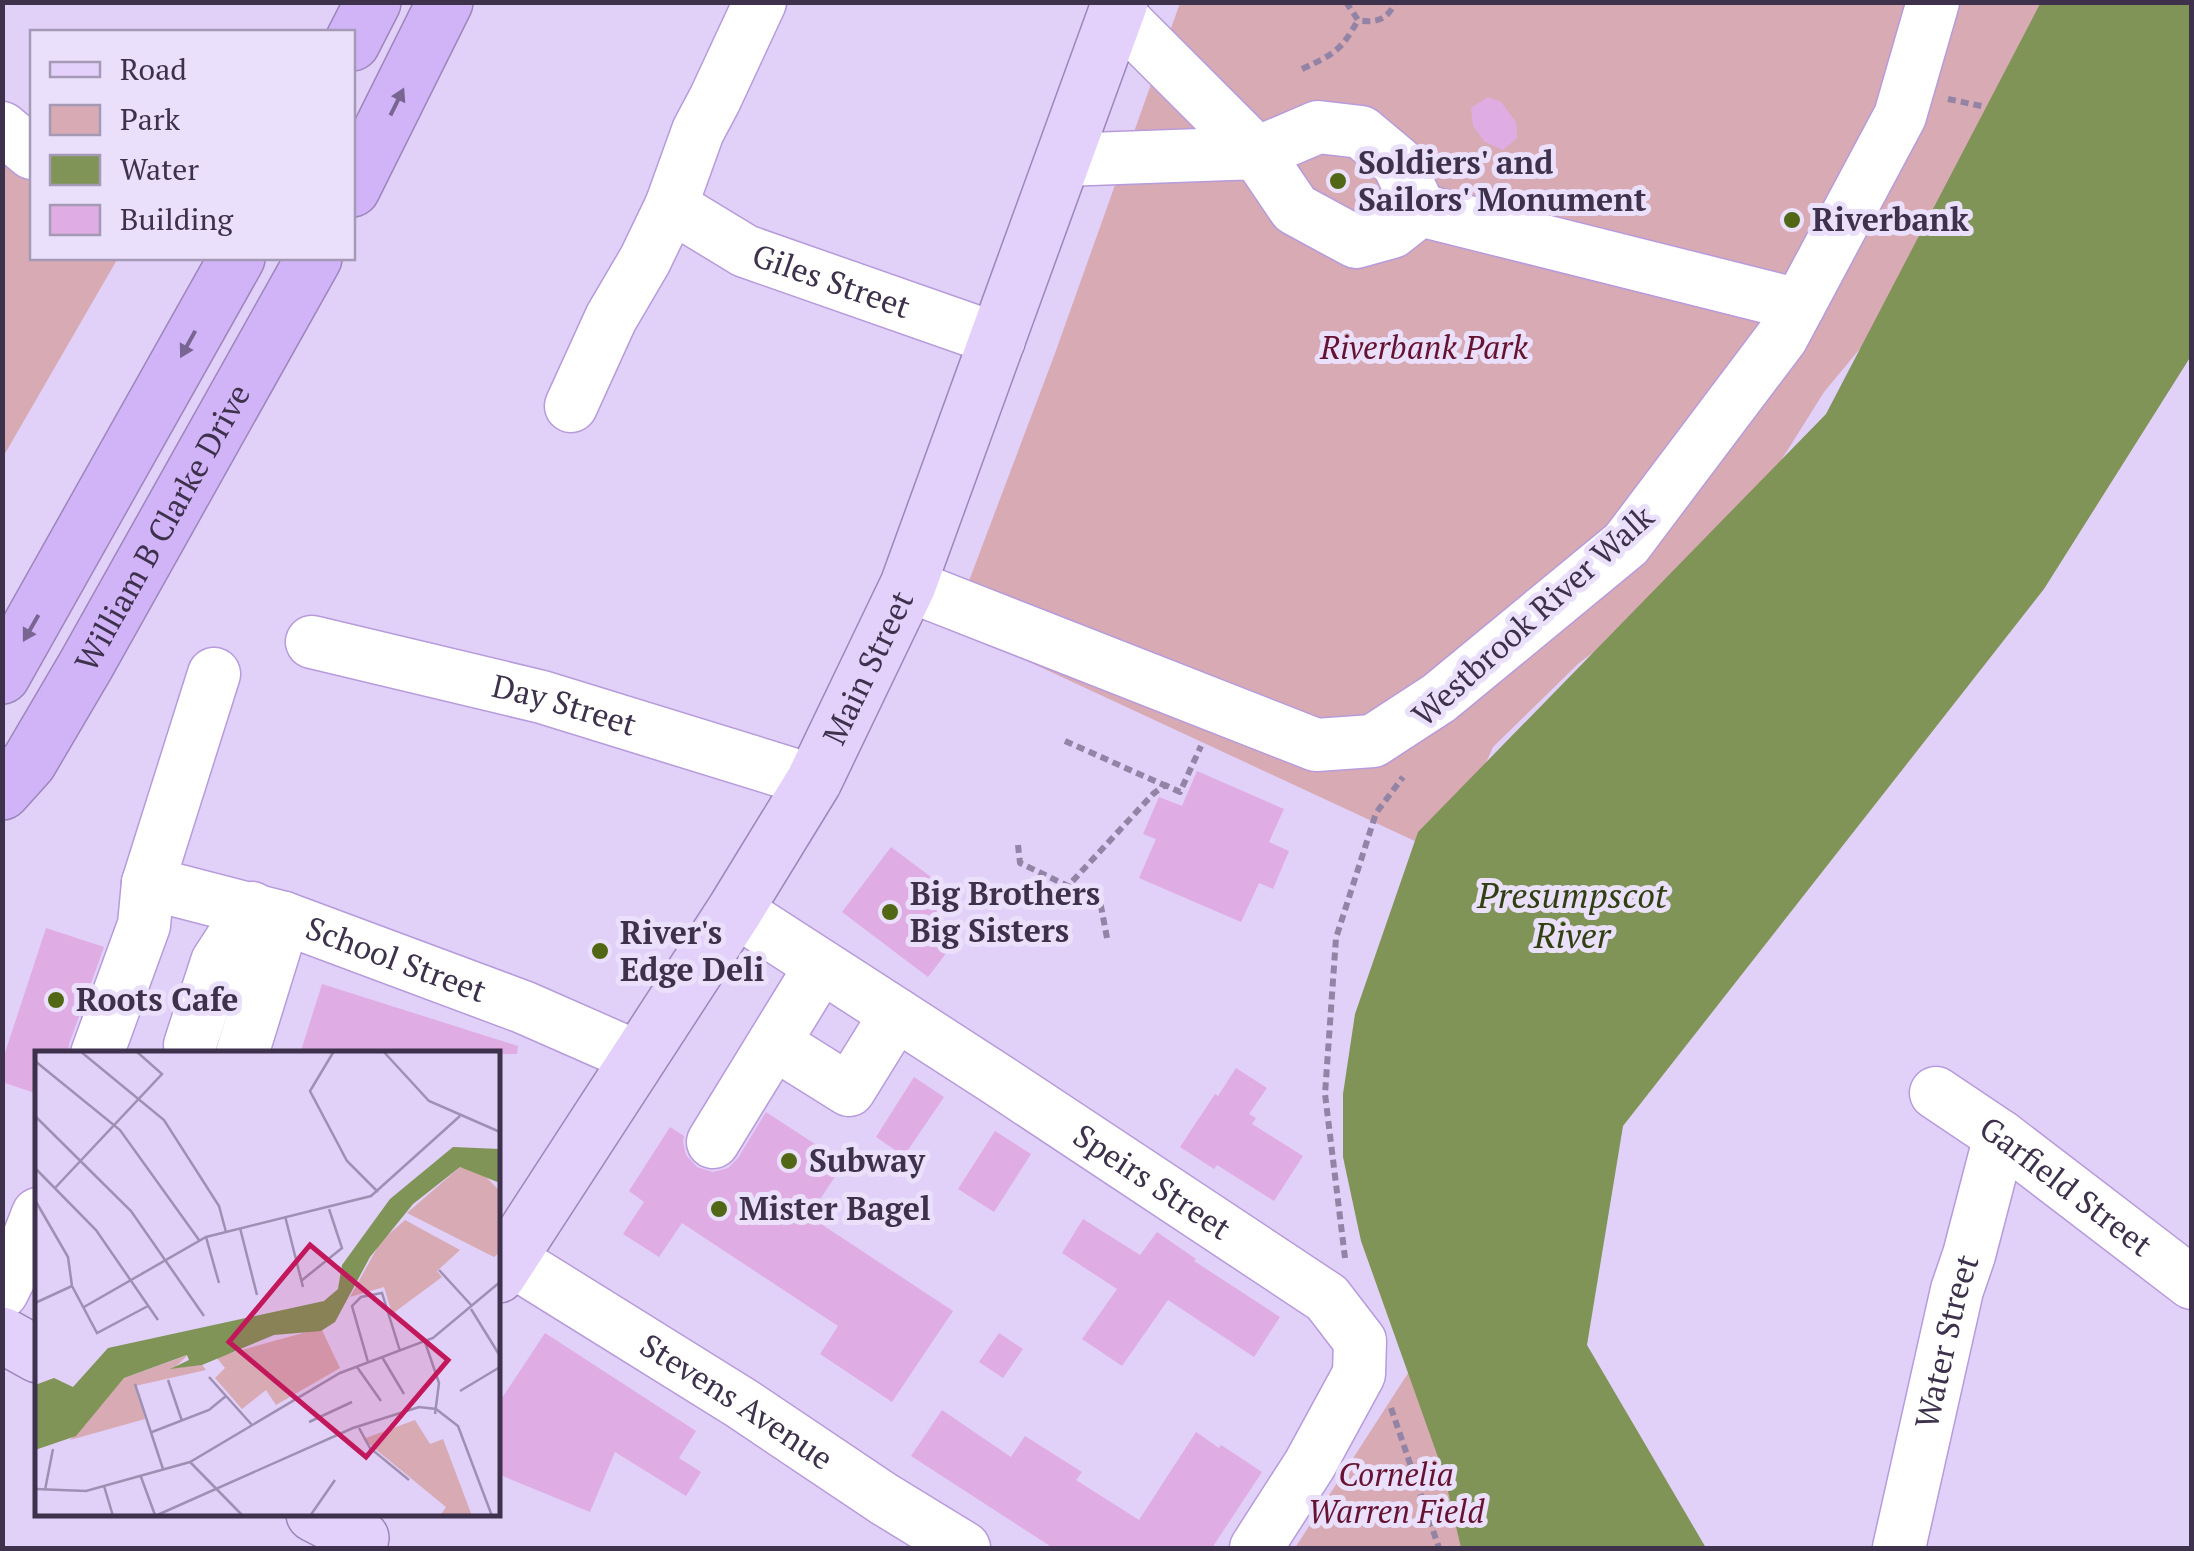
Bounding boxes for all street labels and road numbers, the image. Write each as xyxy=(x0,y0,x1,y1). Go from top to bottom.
street label: Giles Street xyxy=(747,233,916,327)
street label: William B Clarke Drive xyxy=(65,376,259,678)
street label: Westbrook River Walk xyxy=(1403,495,1662,735)
street label: Main Street xyxy=(813,583,922,751)
street label: Day Street xyxy=(488,664,642,745)
street label: School Street xyxy=(300,906,492,1012)
street label: Garfield Street xyxy=(1972,1106,2161,1265)
street label: Speirs Street xyxy=(1066,1114,1240,1249)
street label: Water Street xyxy=(1905,1248,1988,1432)
street label: Stevens Avenue xyxy=(633,1324,841,1479)

